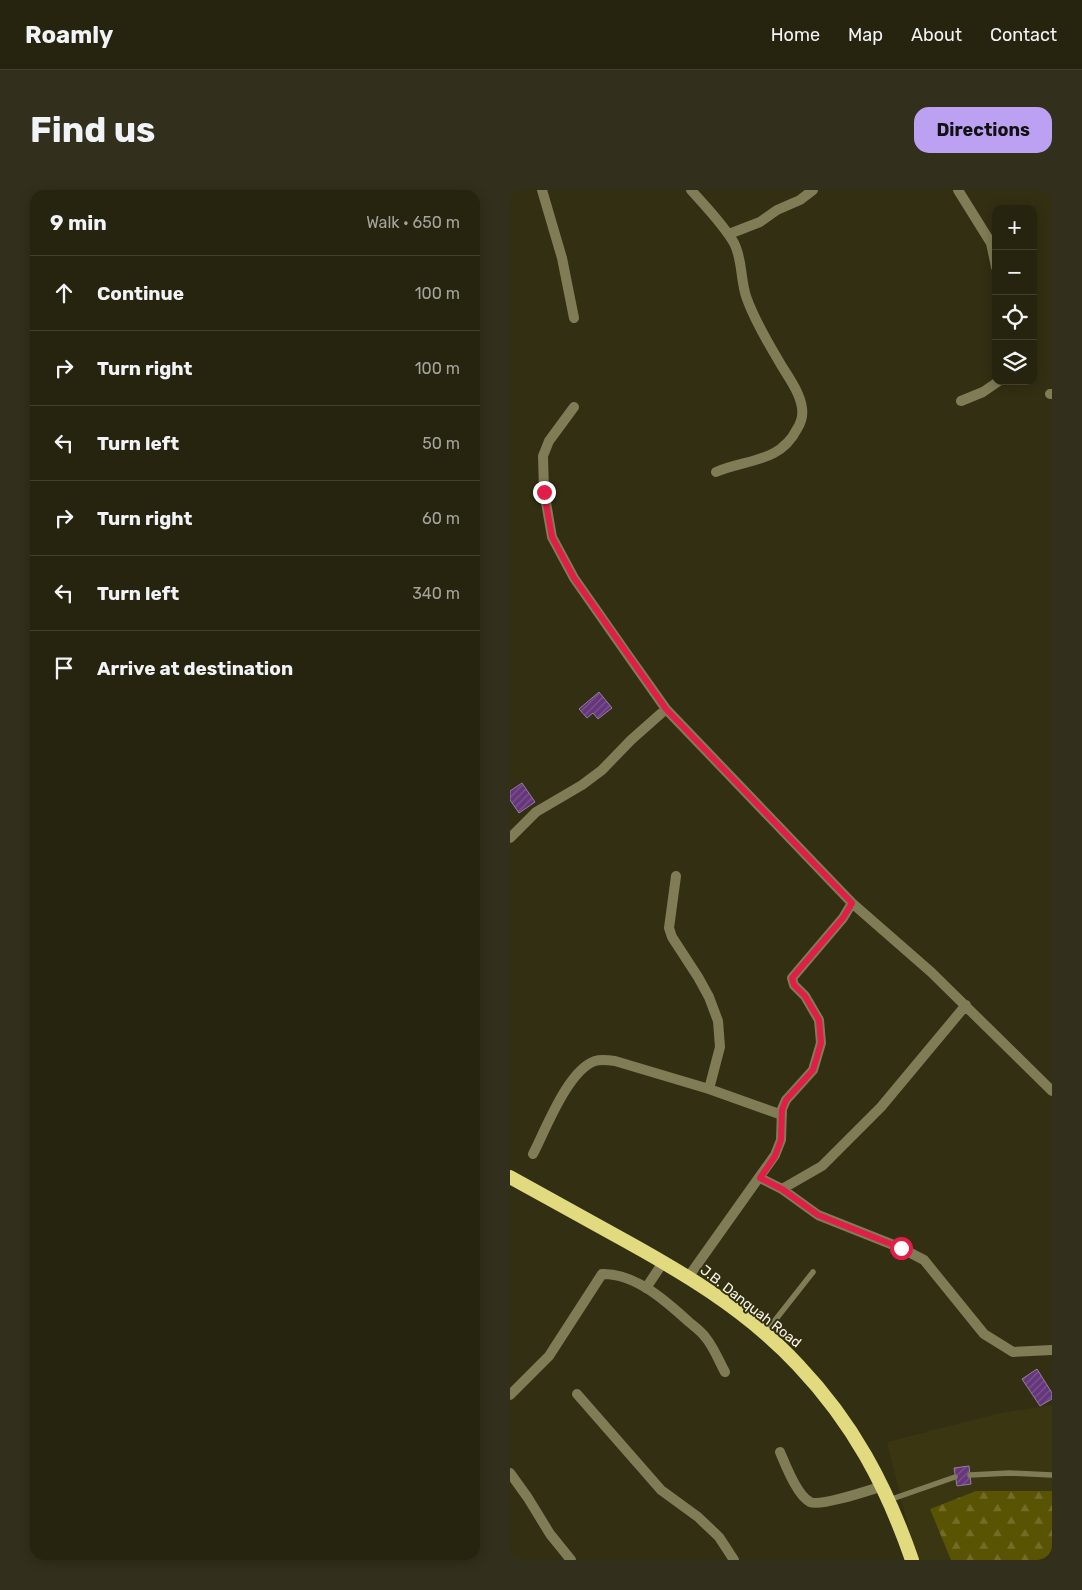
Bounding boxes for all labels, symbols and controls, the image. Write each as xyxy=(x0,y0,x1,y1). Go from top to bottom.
text: Roamly xyxy=(25,21,113,49)
text: Home xyxy=(771,24,820,46)
text: Map xyxy=(848,24,883,46)
text: About xyxy=(911,24,962,46)
text: Contact xyxy=(990,24,1057,46)
button: Directions xyxy=(914,107,1052,153)
text: Find us xyxy=(30,109,155,151)
map controls xyxy=(992,205,1037,385)
button: + xyxy=(992,205,1037,250)
text: 9 min xyxy=(50,210,107,235)
text: Walk · 650 m xyxy=(366,213,460,232)
button: − xyxy=(992,250,1037,295)
icon: ahead xyxy=(50,279,78,307)
text: Continue xyxy=(97,282,184,305)
text: 100 m xyxy=(415,284,460,303)
button: locate xyxy=(992,295,1037,340)
button: layers xyxy=(992,340,1037,385)
icon: right xyxy=(50,354,78,382)
text: Turn right xyxy=(97,357,192,380)
text: 100 m xyxy=(415,359,460,378)
icon: left xyxy=(50,429,78,457)
text: Turn left xyxy=(97,432,179,455)
text: 50 m xyxy=(422,434,460,453)
route end xyxy=(533,481,556,504)
icon: right xyxy=(50,504,78,532)
text: Turn right xyxy=(97,507,192,530)
text: 60 m xyxy=(422,509,460,528)
icon: left xyxy=(50,579,78,607)
text: Turn left xyxy=(97,582,179,605)
text: 340 m xyxy=(412,584,460,603)
icon: arrive xyxy=(50,654,78,682)
text: Arrive at destination xyxy=(97,657,293,680)
route start xyxy=(890,1237,913,1260)
street label: J.B. Danquah Road xyxy=(697,1262,805,1351)

